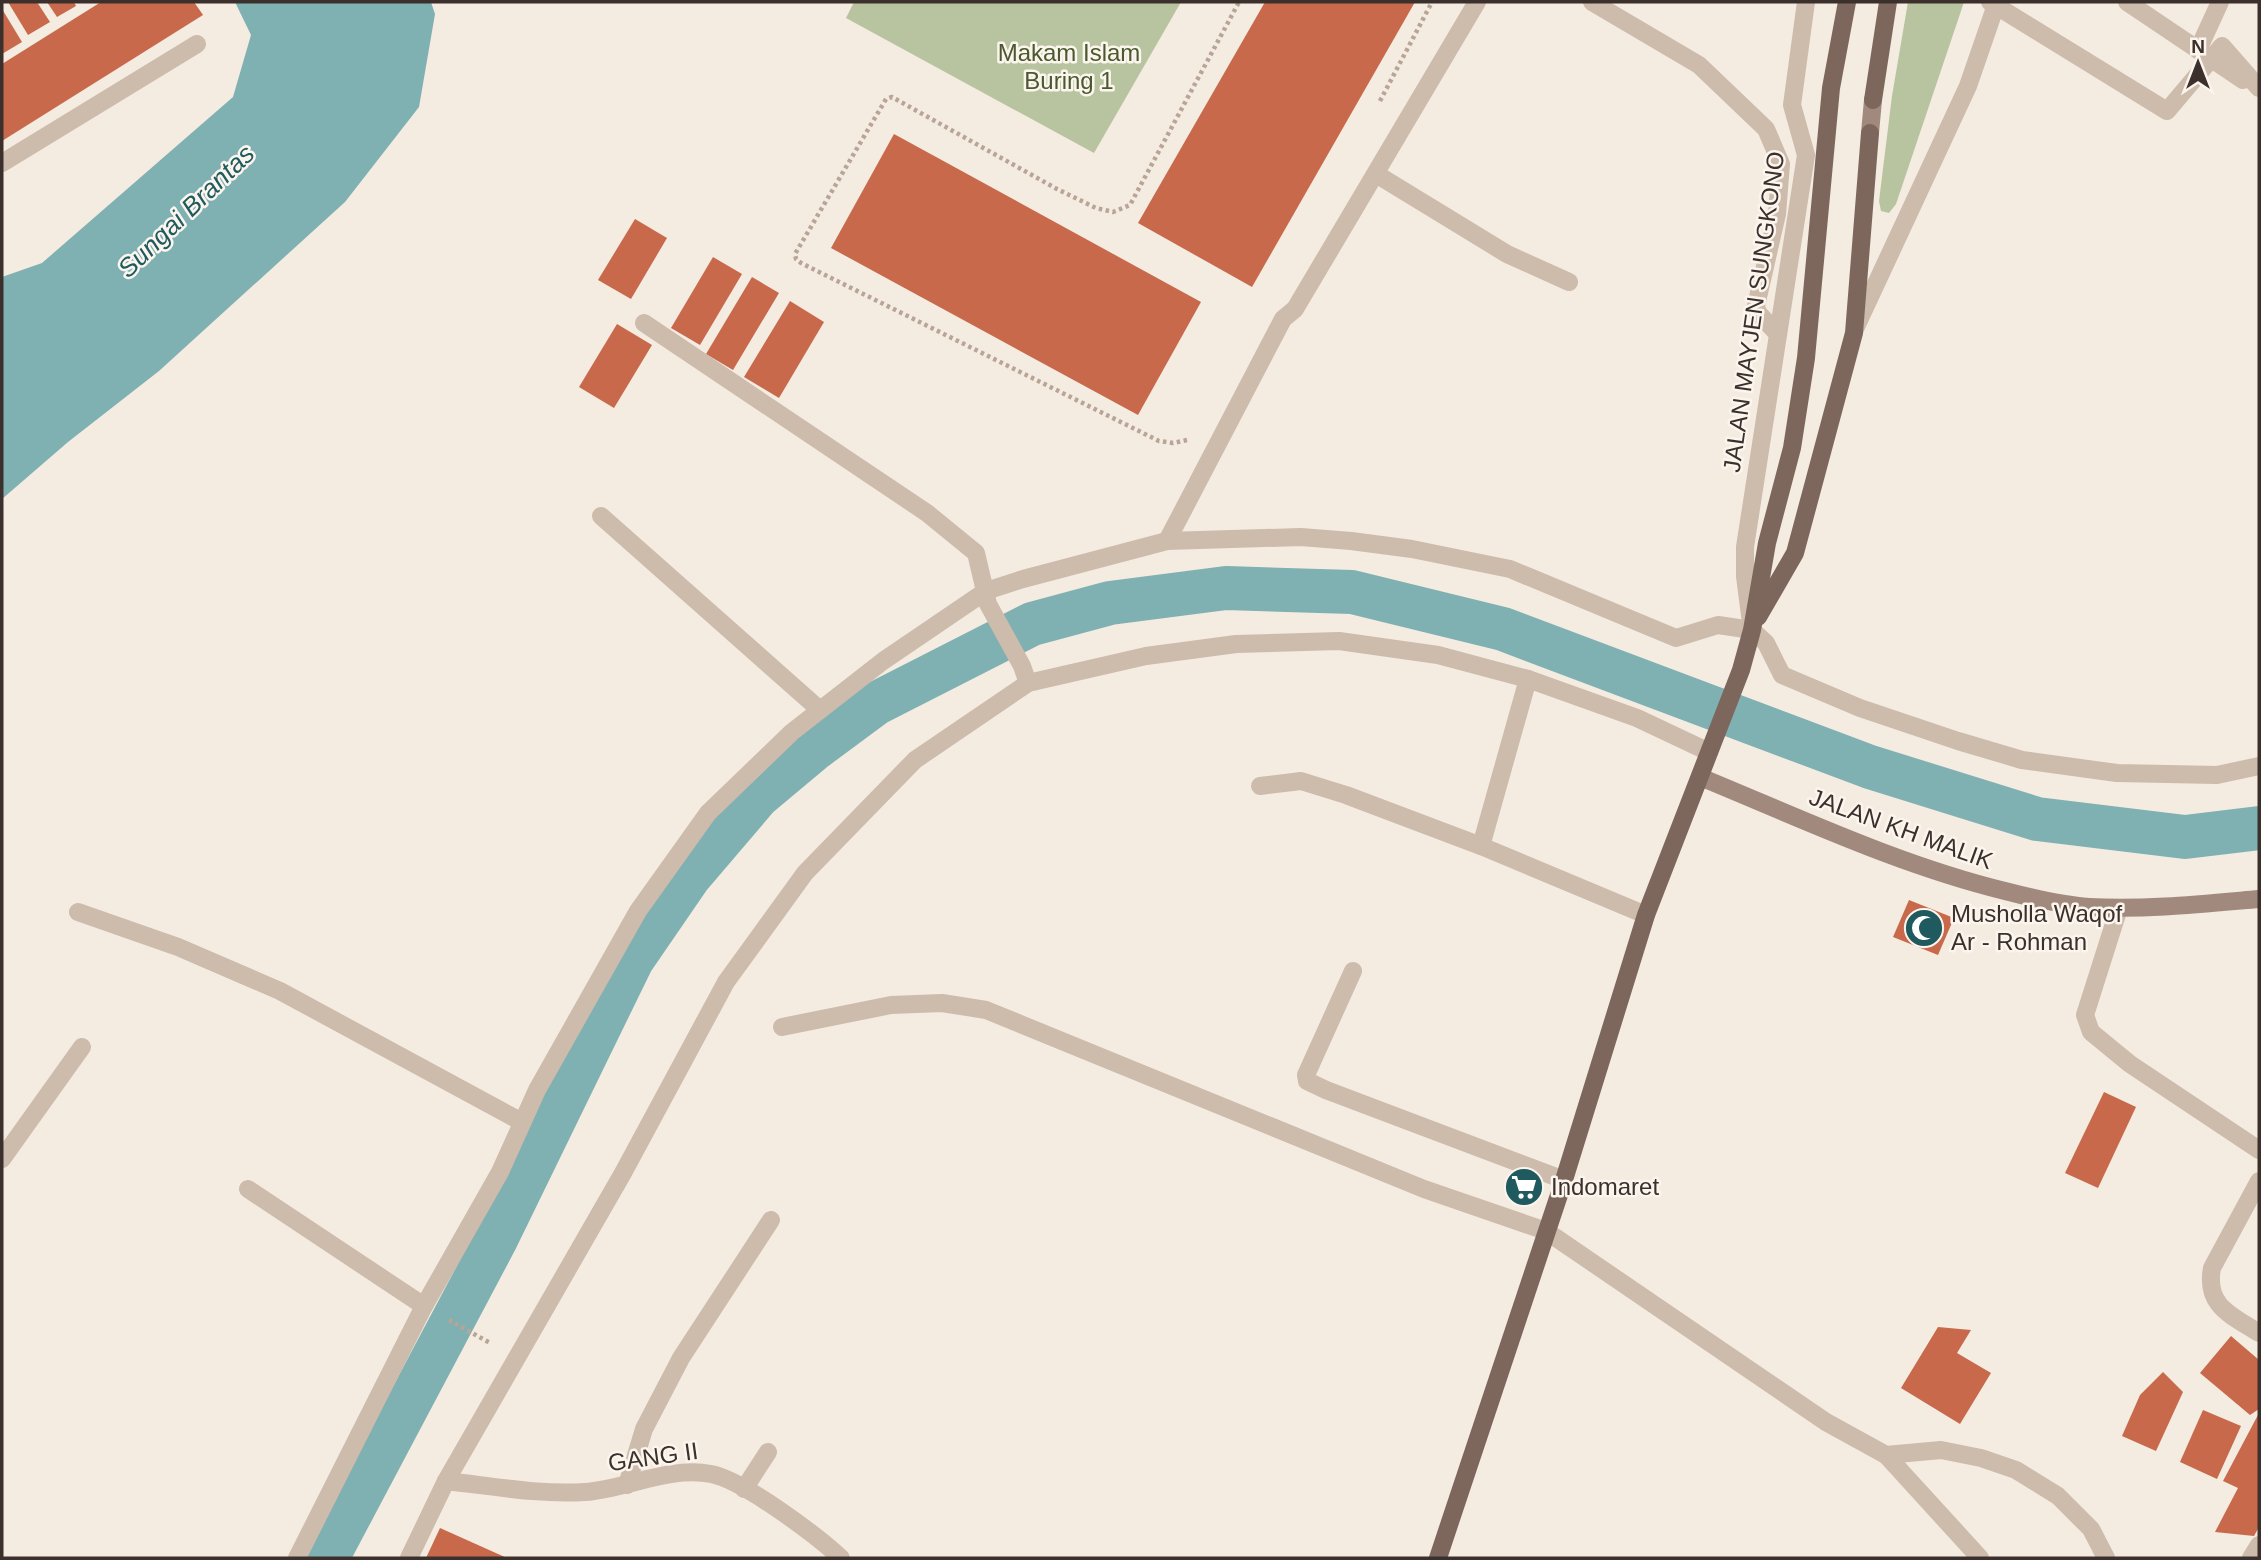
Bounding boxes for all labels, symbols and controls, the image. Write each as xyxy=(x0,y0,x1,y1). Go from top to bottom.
north arrow xyxy=(2163,28,2233,98)
text: N xyxy=(2191,36,2205,57)
park label: Makam Islam Buring 1 xyxy=(998,39,1140,94)
water label: Sungai Brantas xyxy=(112,138,260,284)
street label: JALAN MAYJEN SUNGKONO xyxy=(1718,150,1789,474)
street label: JALAN KH MALIK xyxy=(1806,783,1997,874)
place label: Musholla Waqof Ar - Rohman xyxy=(1951,900,2123,955)
mosque icon: Musholla Waqof Ar - Rohman xyxy=(1903,907,1945,949)
supermarket icon: Indomaret xyxy=(1503,1166,1545,1208)
place label: Indomaret xyxy=(1551,1173,1659,1200)
street label: GANG II xyxy=(606,1437,700,1476)

